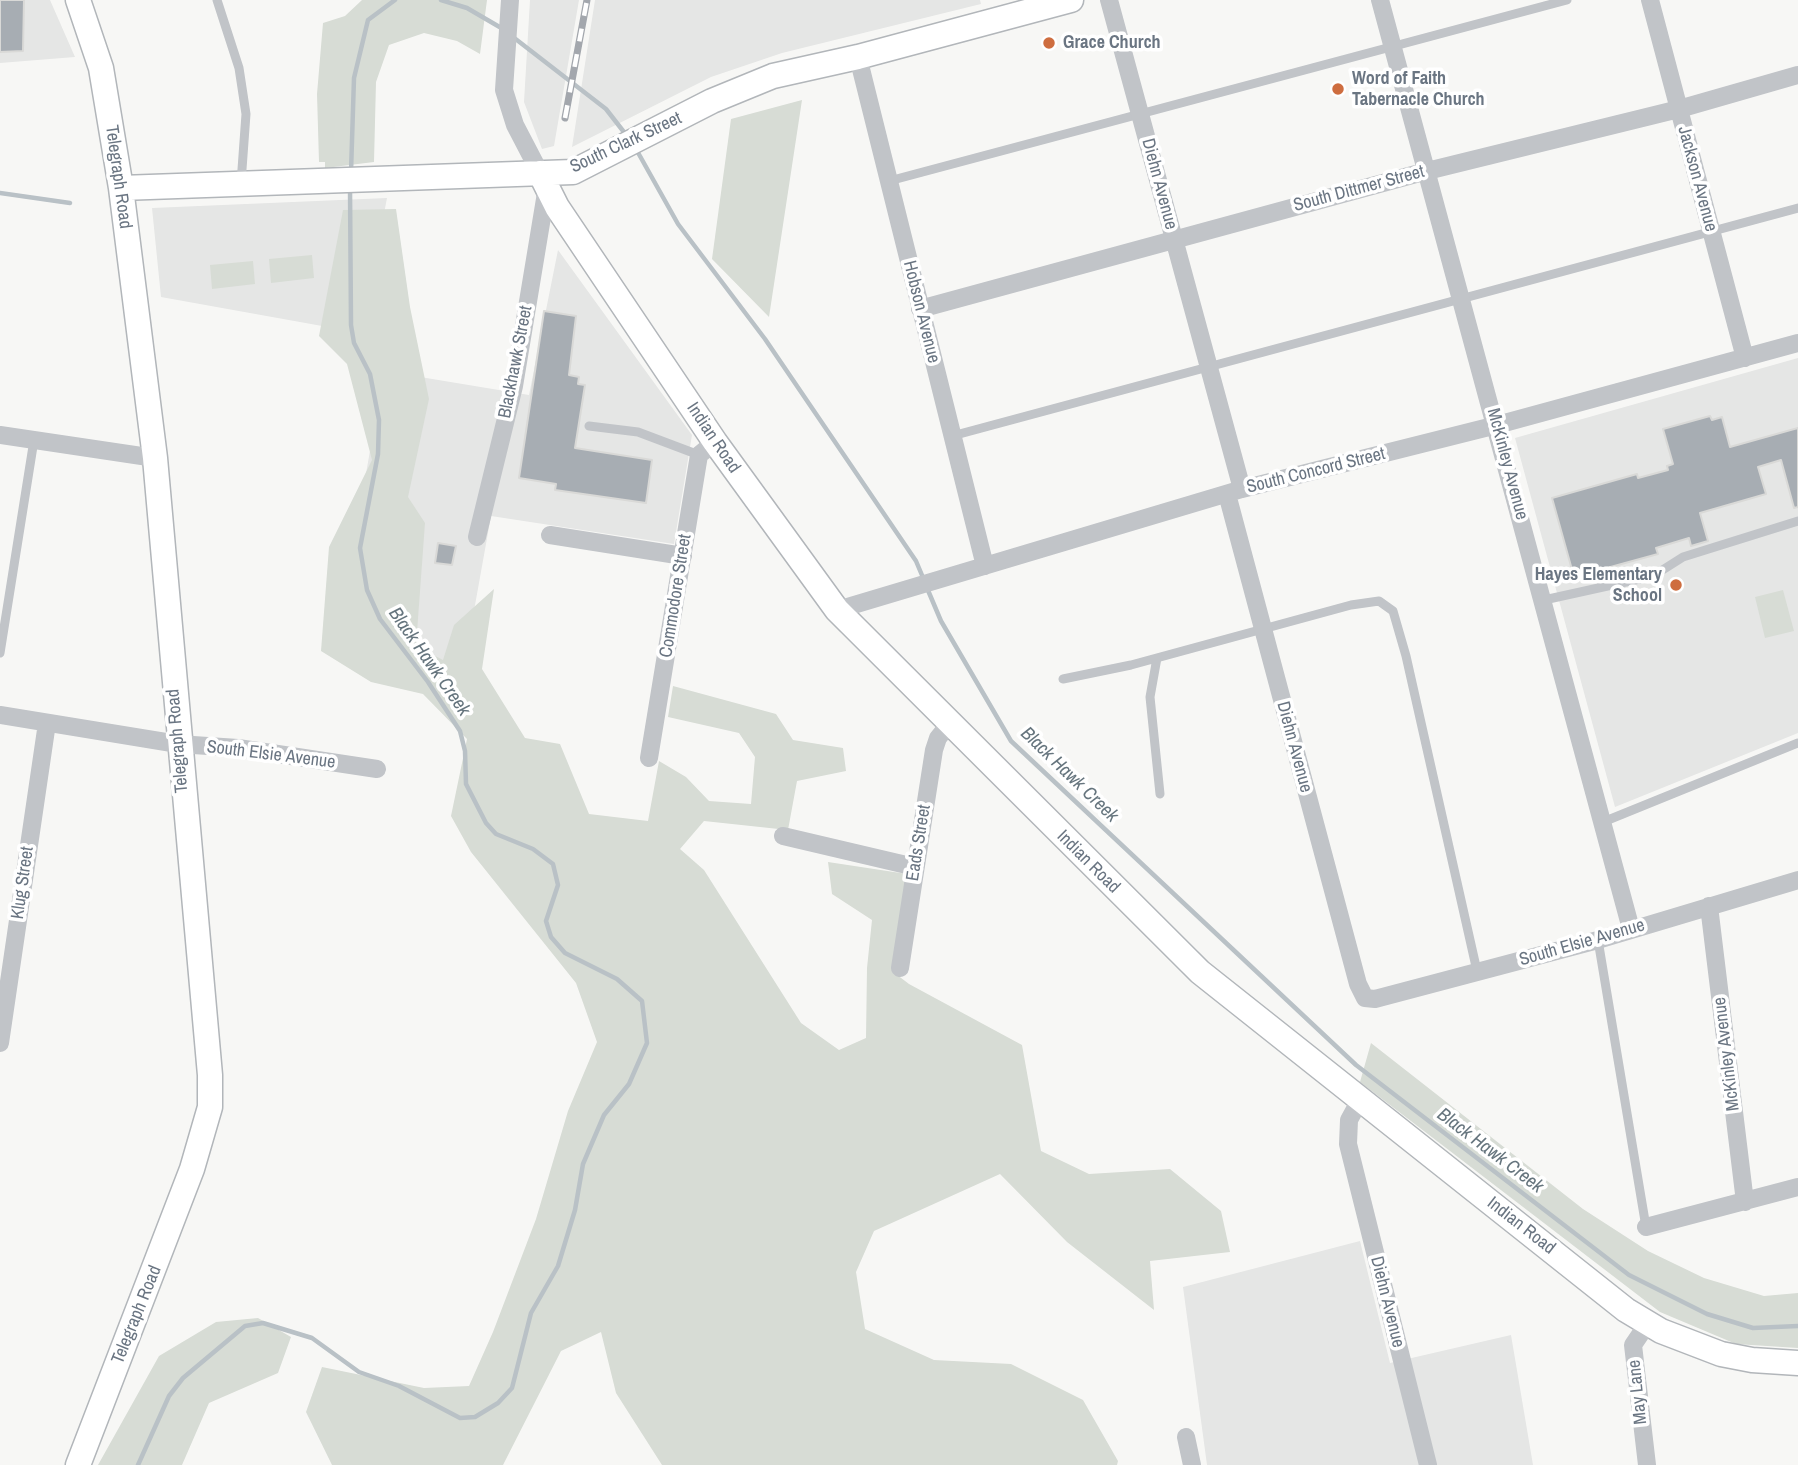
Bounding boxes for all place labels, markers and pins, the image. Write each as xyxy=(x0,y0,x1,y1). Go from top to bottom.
place label: Grace Church xyxy=(1063,32,1161,54)
marker: Grace Church xyxy=(1041,35,1057,51)
place label: Word of Faith Tabernacle Church xyxy=(1352,68,1485,110)
marker: Word of Faith Tabernacle Church xyxy=(1330,81,1346,97)
place label: Hayes Elementary School xyxy=(1535,564,1662,606)
marker: Hayes Elementary School xyxy=(1668,577,1684,593)

